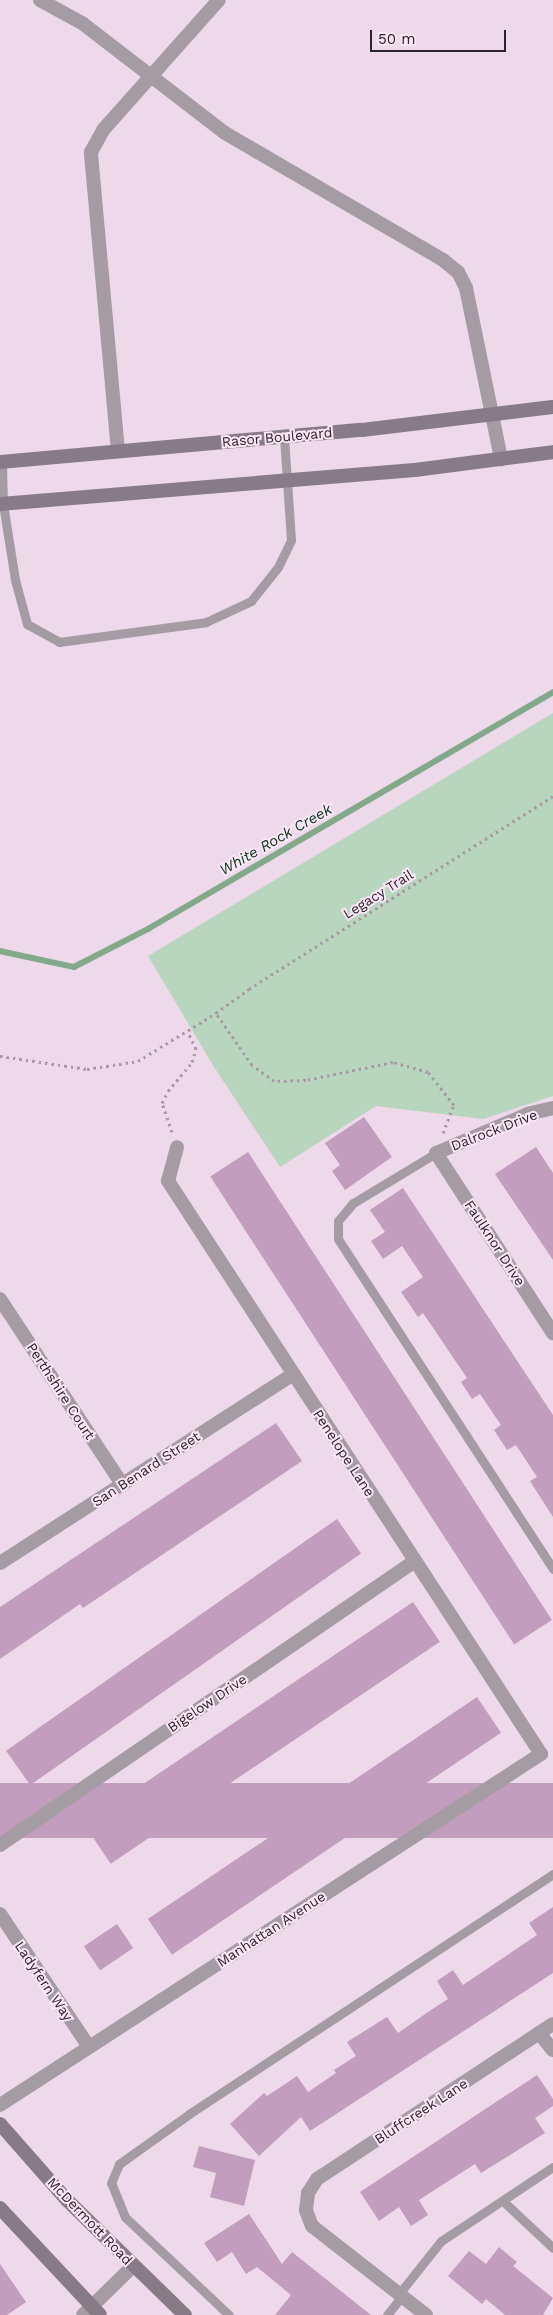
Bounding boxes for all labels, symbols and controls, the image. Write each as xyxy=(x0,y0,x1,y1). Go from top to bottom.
scale bar xyxy=(373,20,509,52)
text: 50 m xyxy=(378,30,415,48)
street label: Rasor Boulevard xyxy=(221,424,333,450)
water label: White Rock Creek xyxy=(216,800,336,880)
street label: Legacy Trail xyxy=(340,866,416,922)
street label: Dalrock Drive xyxy=(448,1106,540,1154)
street label: Faulknor Drive xyxy=(461,1197,529,1289)
street label: Perthshire Court xyxy=(23,1339,99,1443)
street label: Penelope Lane xyxy=(310,1406,378,1500)
street label: San Benard Street xyxy=(89,1428,203,1510)
street label: Bigelow Drive xyxy=(164,1670,250,1736)
street label: Manhattan Avenue xyxy=(213,1888,329,1970)
street label: Ladyfern Way xyxy=(11,1938,77,2024)
street label: Bluffcreek Lane xyxy=(371,2075,471,2147)
street label: McDermott Road xyxy=(44,2174,136,2268)

